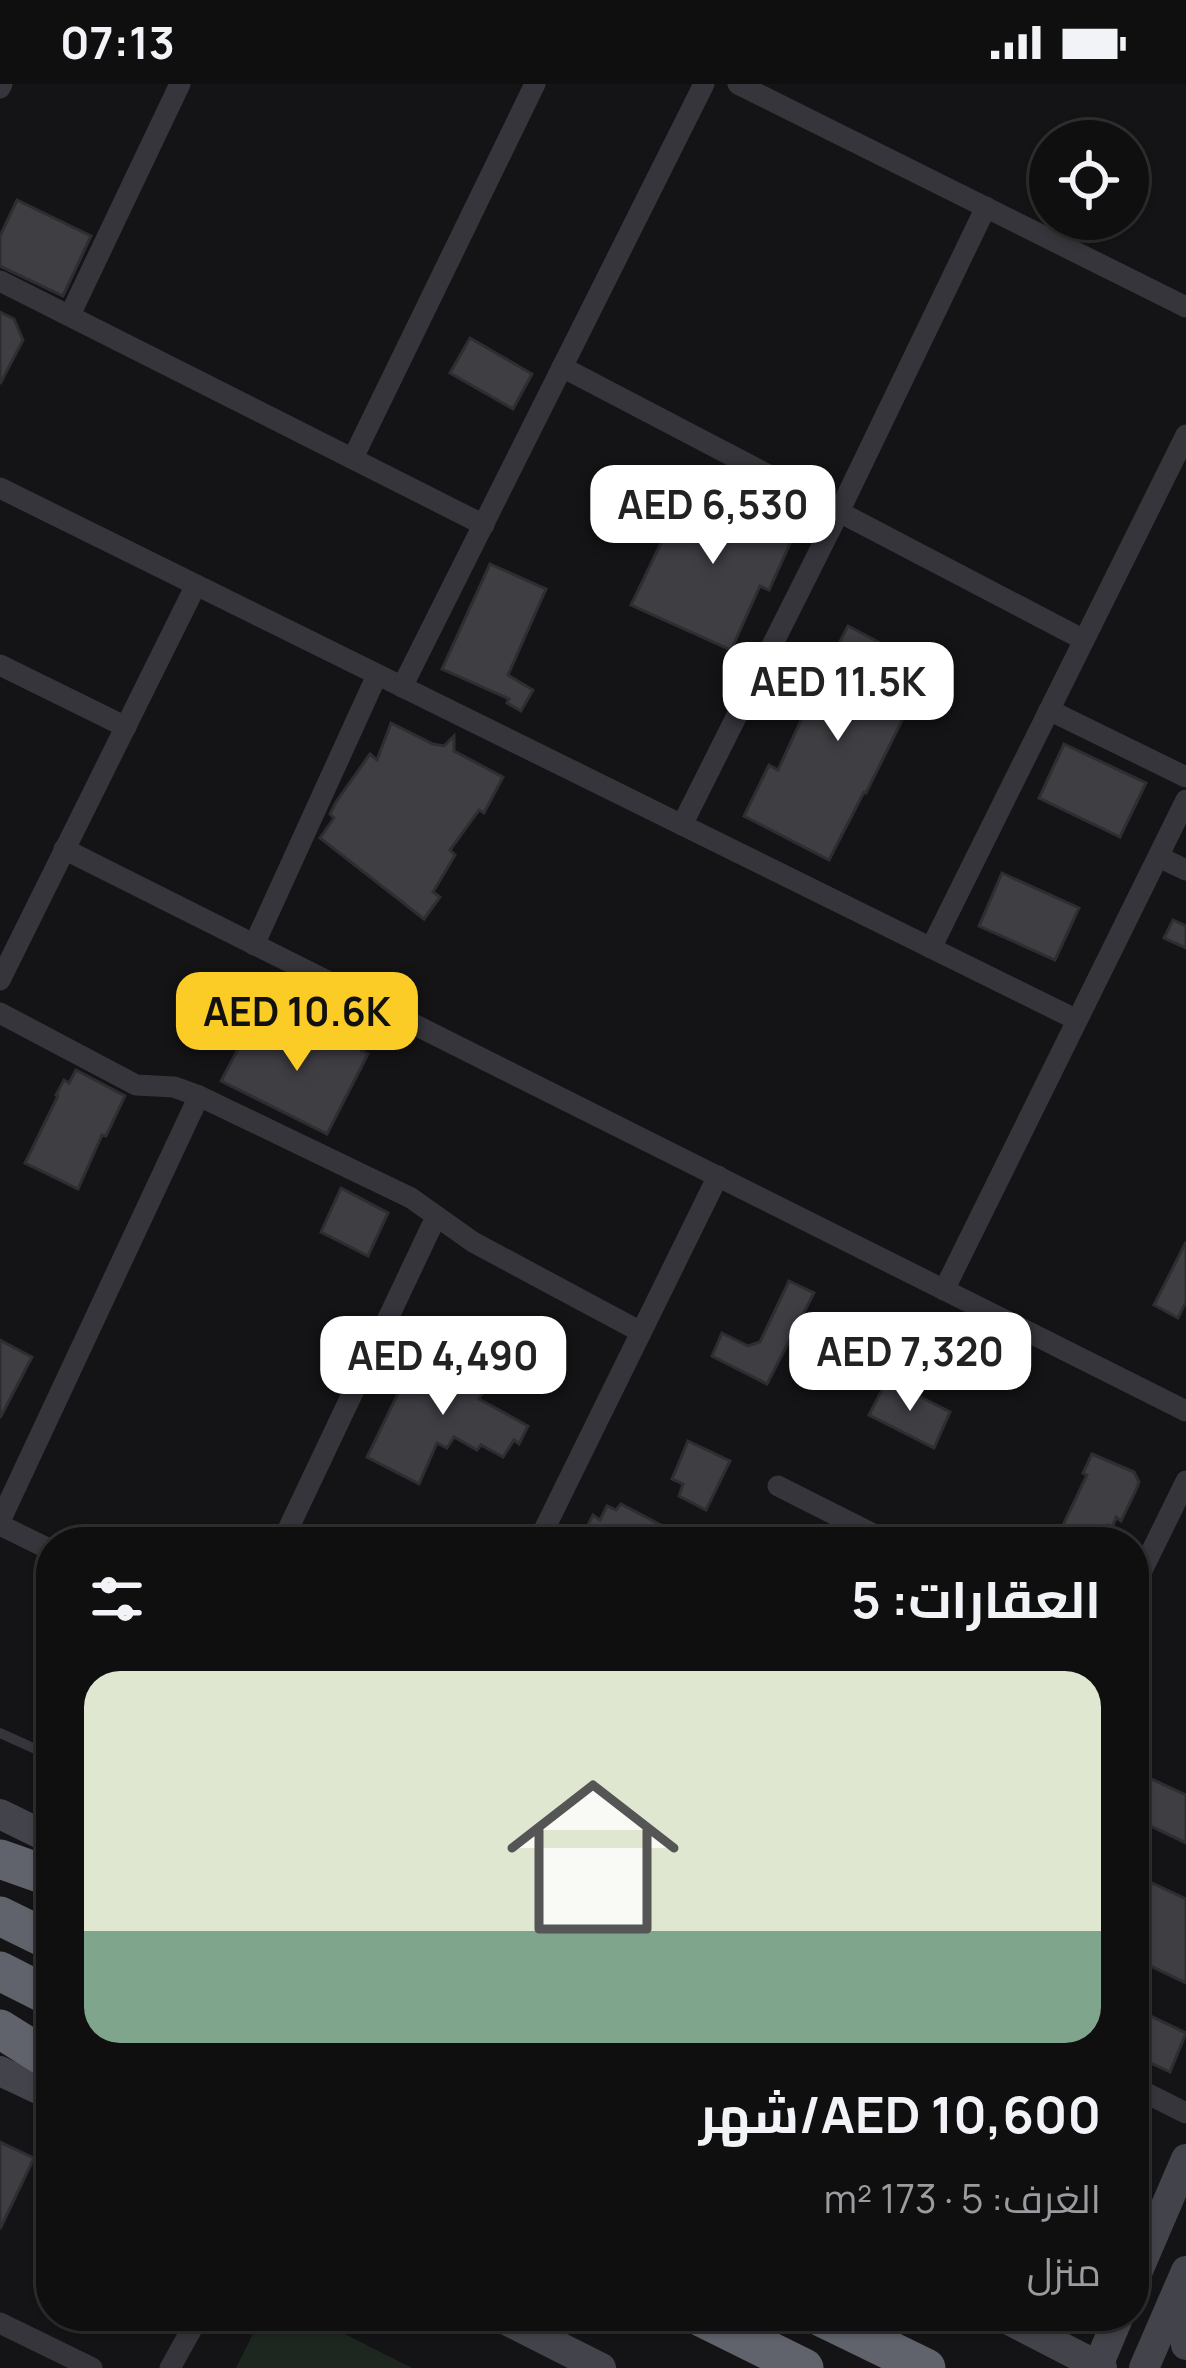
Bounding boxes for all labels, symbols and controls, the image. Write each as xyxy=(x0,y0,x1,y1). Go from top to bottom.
text: 07:13 xyxy=(60,11,175,73)
map controls xyxy=(1029,120,1149,240)
button: locate xyxy=(1029,120,1149,240)
pin: AED 6,530 xyxy=(576,465,850,567)
text: AED 6,530 xyxy=(617,477,809,531)
pin: AED 11.5K xyxy=(701,642,975,744)
text: AED 11.5K xyxy=(750,654,926,708)
pin: AED 10.6K xyxy=(160,972,434,1074)
text: AED 10.6K xyxy=(203,984,391,1038)
pin: AED 7,320 xyxy=(773,1312,1047,1414)
pin: AED 4,490 xyxy=(306,1316,580,1418)
text: AED 7,320 xyxy=(816,1324,1004,1378)
text: AED 4,490 xyxy=(347,1328,539,1382)
text: العقارات: 5 xyxy=(851,1564,1101,1633)
icon: filters xyxy=(84,1566,150,1632)
icon: home xyxy=(485,1749,701,1965)
text: AED 10,600/شهر xyxy=(699,2079,1101,2148)
text: الغرف: 5 · 173 m² xyxy=(824,2171,1101,2225)
text: منزل xyxy=(1027,2244,1101,2298)

